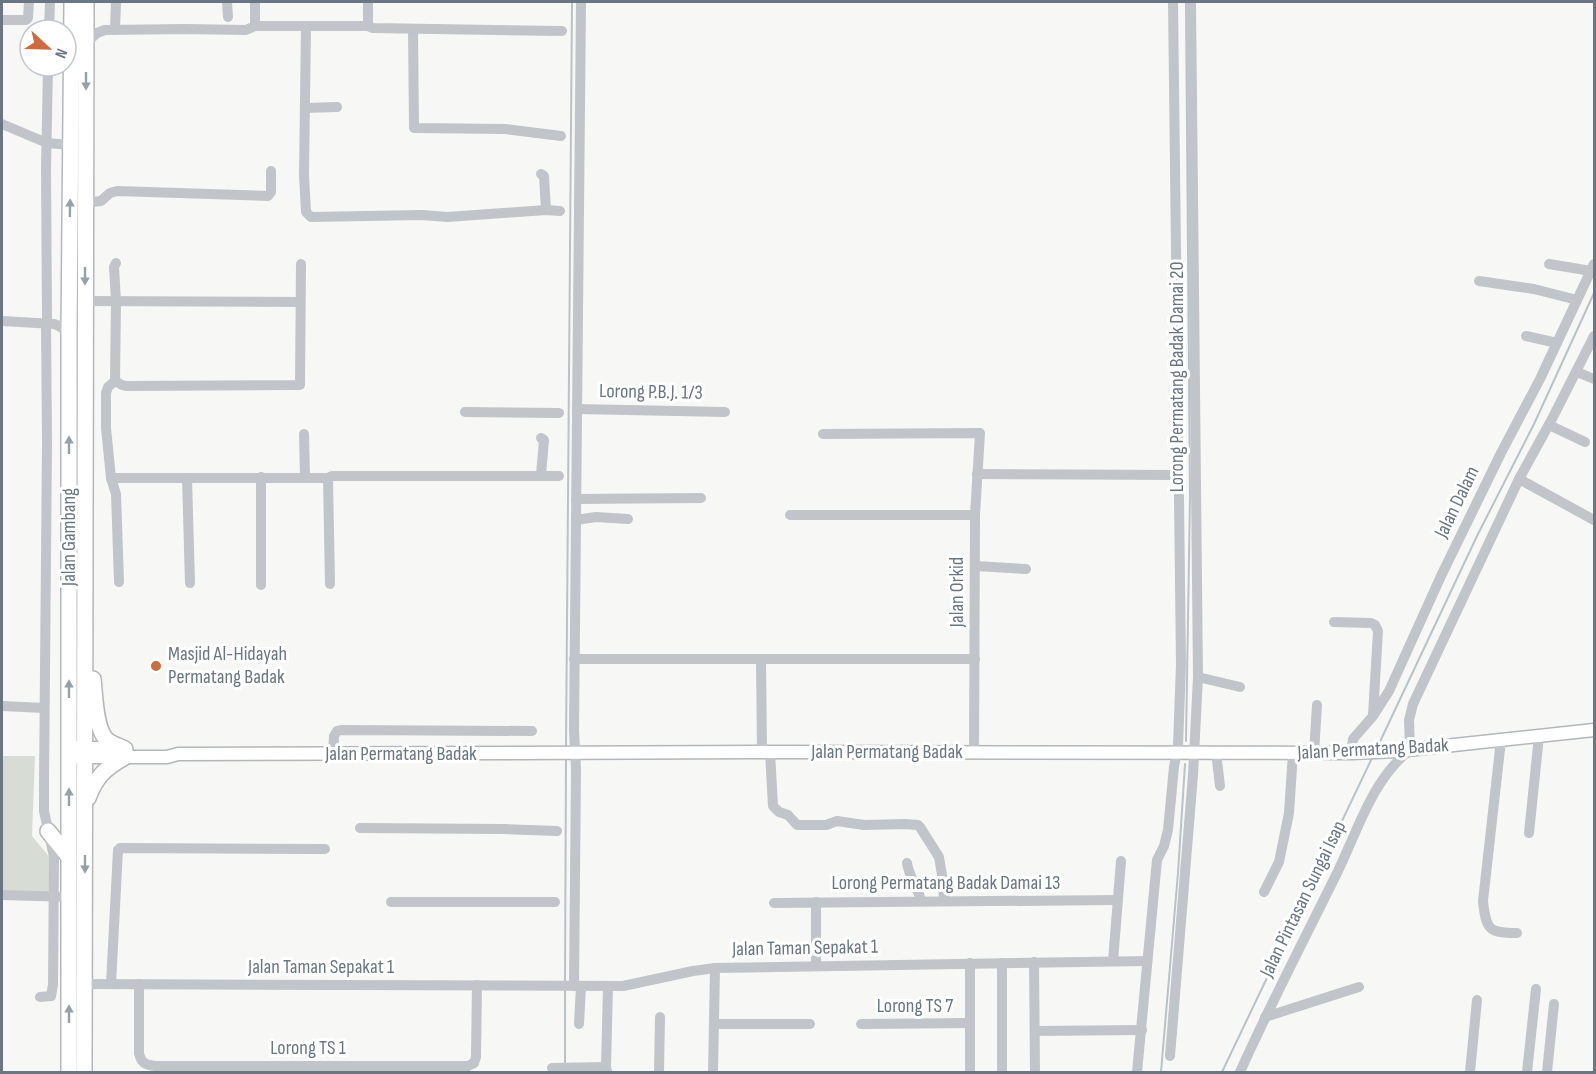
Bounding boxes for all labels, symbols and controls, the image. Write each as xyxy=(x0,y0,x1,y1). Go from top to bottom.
north arrow xyxy=(18,18,78,78)
text: N xyxy=(50,46,71,61)
one-way arrow xyxy=(81,71,91,90)
one-way arrow xyxy=(65,198,75,217)
street label: Lorong Permatang Badak Damai 20 xyxy=(1165,262,1189,492)
one-way arrow xyxy=(80,266,90,285)
street label: Lorong P.B.J. 1/3 xyxy=(599,379,703,405)
one-way arrow xyxy=(64,435,74,454)
street label: Jalan Dalam xyxy=(1429,462,1485,543)
street label: Jalan Gambang xyxy=(57,488,81,587)
street label: Jalan Orkid xyxy=(945,557,969,628)
place label: Masjid Al-Hidayah Permatang Badak xyxy=(168,642,287,689)
marker: Masjid Al-Hidayah Permatang Badak xyxy=(149,659,163,673)
one-way arrow xyxy=(64,679,74,698)
street label: Jalan Permatang Badak xyxy=(1296,733,1450,765)
street label: Jalan Permatang Badak xyxy=(810,740,963,764)
street label: Jalan Permatang Badak xyxy=(324,742,477,766)
one-way arrow xyxy=(64,788,74,807)
street label: Jalan Pintasan Sungai Isap xyxy=(1254,817,1351,982)
one-way arrow xyxy=(80,854,90,873)
street label: Lorong Permatang Badak Damai 13 xyxy=(832,871,1060,895)
street label: Jalan Taman Sepakat 1 xyxy=(731,935,878,961)
street label: Jalan Taman Sepakat 1 xyxy=(247,955,394,979)
street label: Lorong TS 7 xyxy=(877,994,953,1018)
one-way arrow xyxy=(64,1005,74,1024)
street label: Lorong TS 1 xyxy=(270,1036,346,1060)

